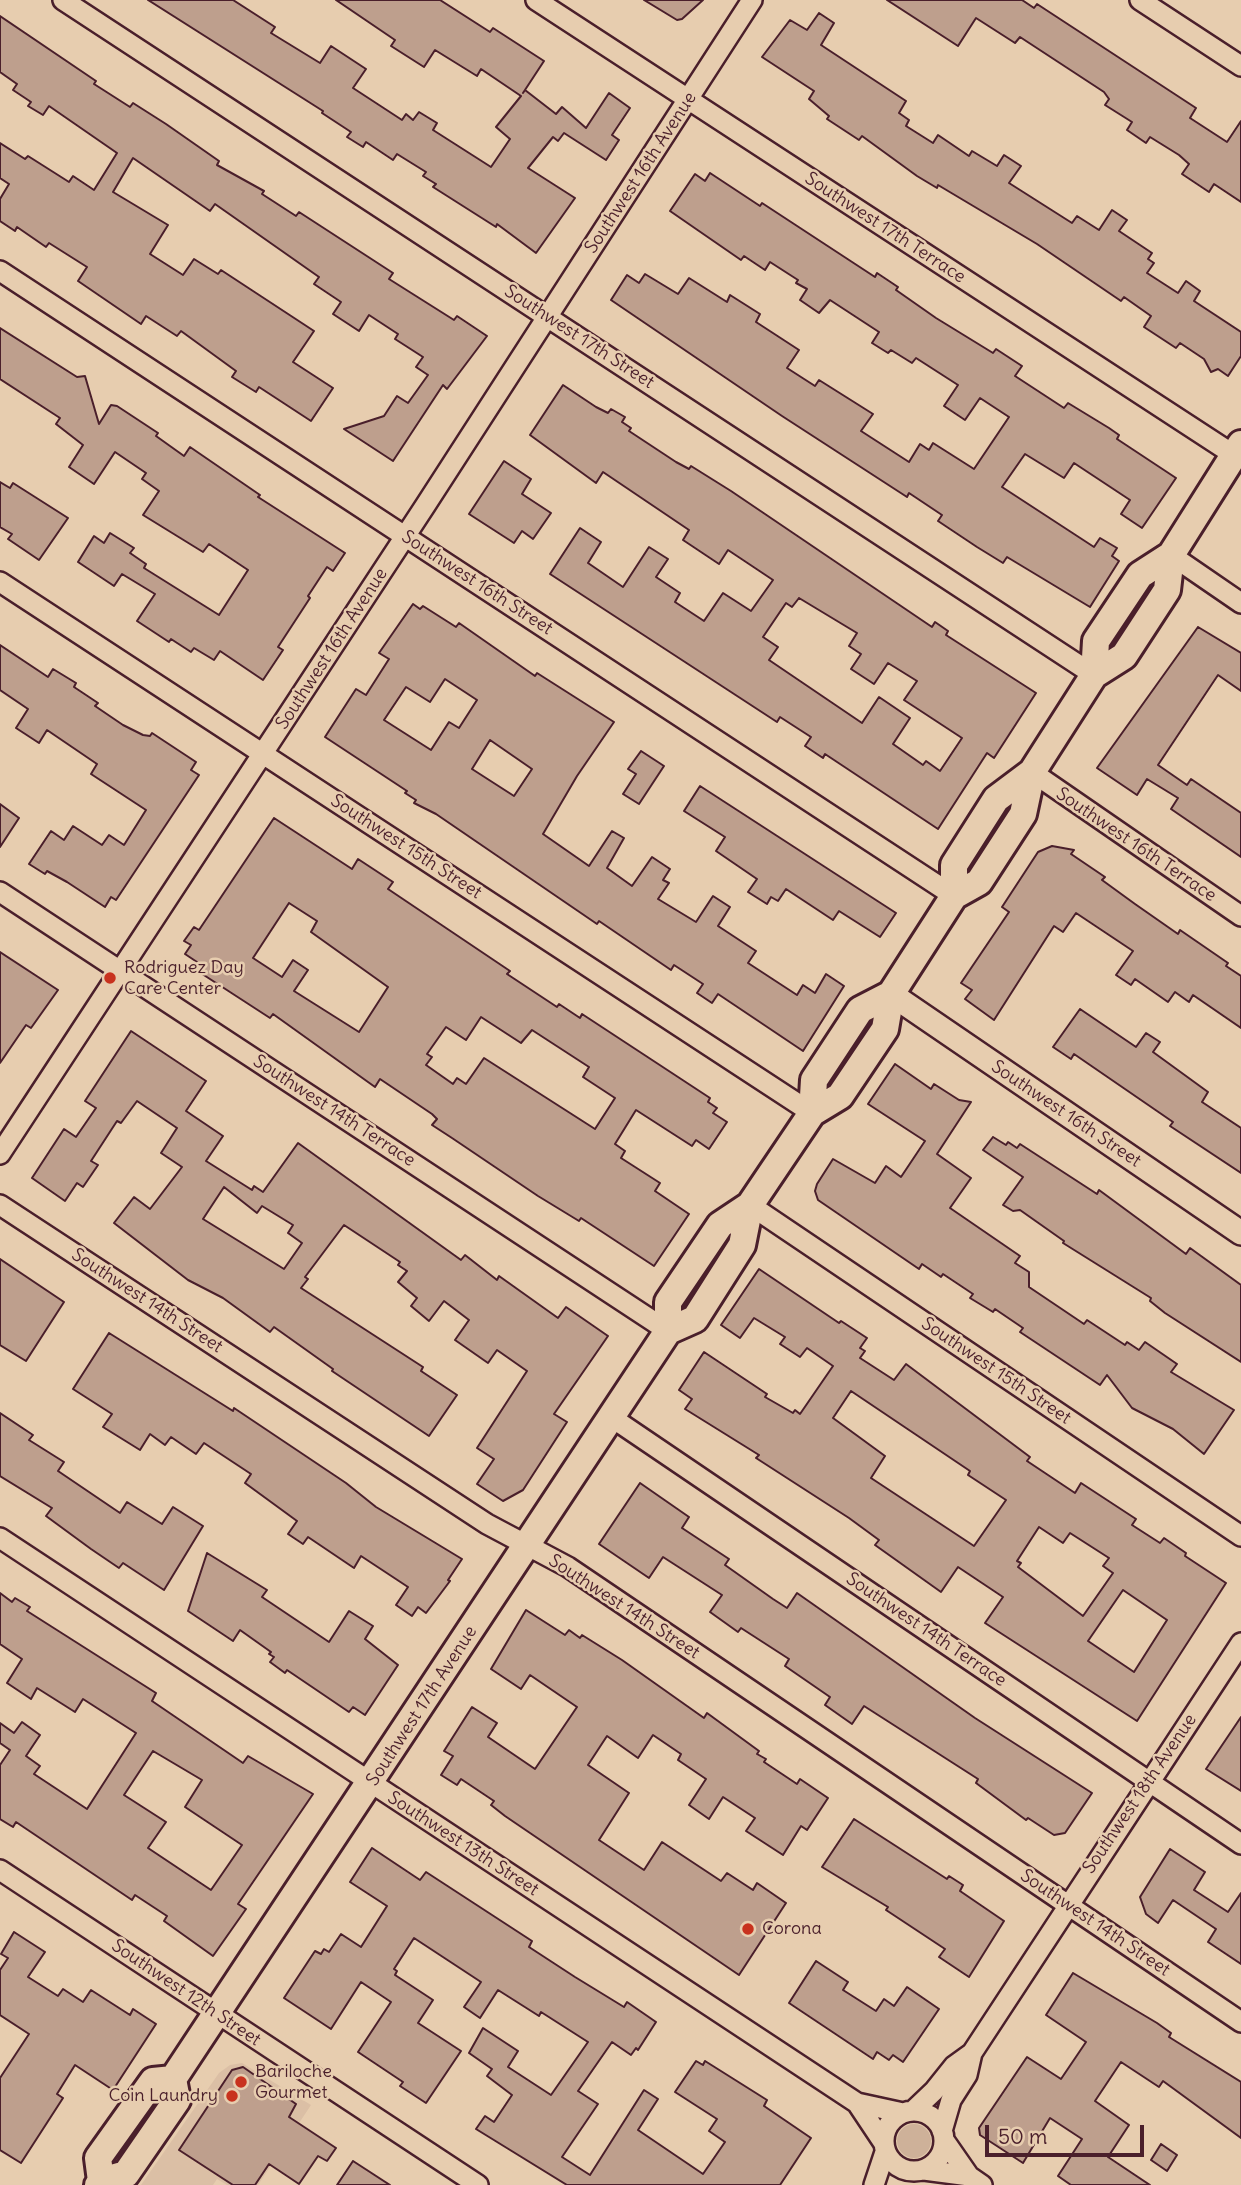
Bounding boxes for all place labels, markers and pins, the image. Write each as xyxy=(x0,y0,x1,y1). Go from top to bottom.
place label: Rodriguez Day Care Center xyxy=(124,957,244,1000)
marker: Rodriguez Day Care Center xyxy=(102,970,118,986)
place label: Corona xyxy=(762,1918,822,1940)
marker: Corona xyxy=(740,1921,756,1937)
place label: Bariloche Gourmet xyxy=(255,2061,332,2104)
marker: Bariloche Gourmet xyxy=(233,2074,249,2090)
place label: Coin Laundry xyxy=(109,2085,218,2107)
marker: Coin Laundry xyxy=(224,2088,240,2104)

